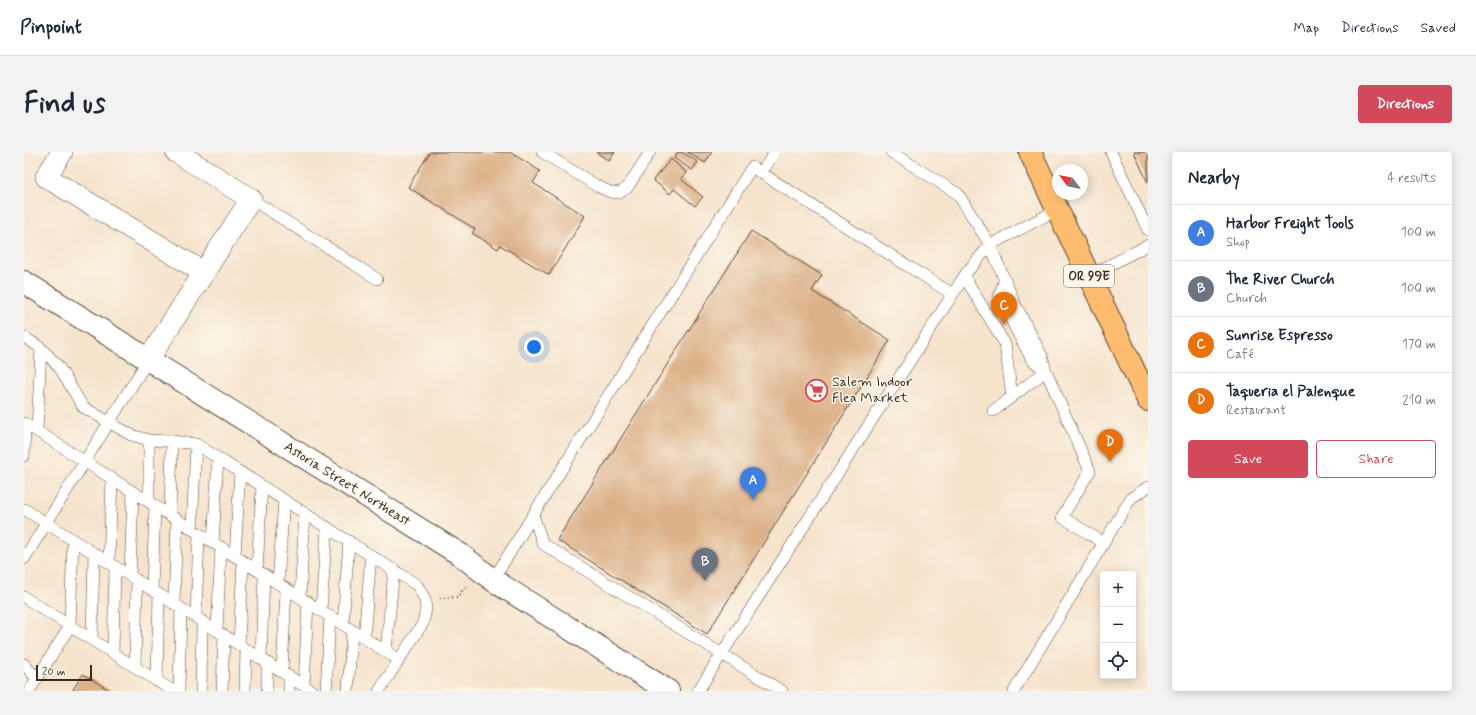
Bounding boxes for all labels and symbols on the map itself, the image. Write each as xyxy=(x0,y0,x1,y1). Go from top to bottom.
north arrow xyxy=(1052,164,1088,200)
road number: OR 99E xyxy=(1064,265,1114,287)
pin: C xyxy=(991,292,1017,325)
your location xyxy=(524,337,544,357)
place label: Salem Indoor Flea Market xyxy=(832,373,913,407)
supermarket icon: Salem Indoor Flea Market xyxy=(804,377,830,403)
pin: D xyxy=(1097,429,1123,462)
street label: Astoria Street Northeast xyxy=(281,438,414,530)
pin: A xyxy=(740,467,766,500)
pin: B xyxy=(692,548,718,581)
scale bar xyxy=(36,663,92,682)

